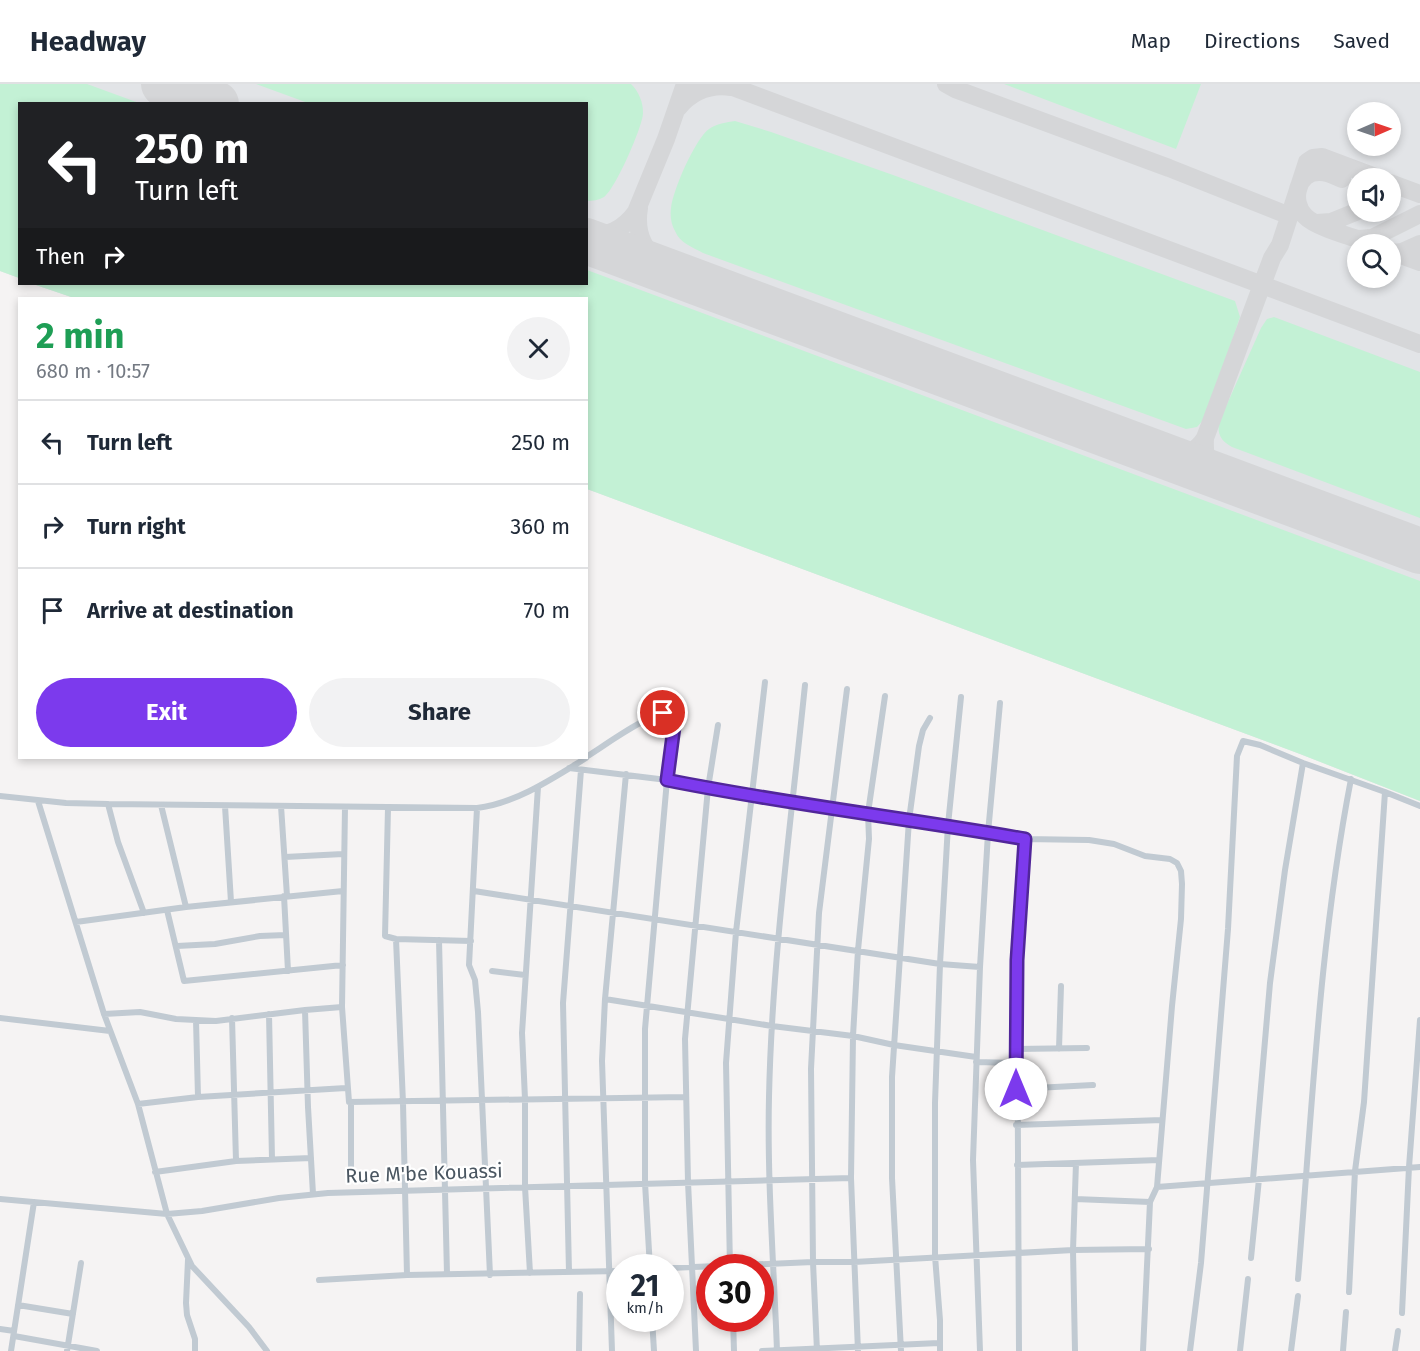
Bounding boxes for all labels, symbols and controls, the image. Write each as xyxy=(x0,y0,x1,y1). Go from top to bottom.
text: Headway xyxy=(30,25,146,58)
text: Map xyxy=(1131,28,1171,54)
text: Directions xyxy=(1204,28,1300,54)
text: Saved xyxy=(1333,28,1390,54)
north arrow xyxy=(1347,102,1401,156)
map controls xyxy=(1347,102,1401,288)
text: 250 m xyxy=(135,124,249,174)
icon: left xyxy=(36,126,114,204)
button: sound xyxy=(1347,168,1401,222)
text: Turn left xyxy=(135,175,238,207)
button: search xyxy=(1347,234,1401,288)
icon: right xyxy=(97,240,130,273)
text: Then xyxy=(36,243,85,270)
text: 2 min xyxy=(36,314,125,358)
button: close xyxy=(507,317,570,380)
text: 680 m · 10:57 xyxy=(36,359,150,383)
icon: left xyxy=(36,426,69,459)
text: Turn left xyxy=(87,429,172,456)
text: 250 m xyxy=(511,429,570,456)
icon: right xyxy=(36,510,69,543)
text: Turn right xyxy=(87,513,186,540)
text: 360 m xyxy=(510,513,570,540)
icon: arrive xyxy=(36,594,69,627)
text: Arrive at destination xyxy=(87,597,294,624)
text: 70 m xyxy=(524,597,570,624)
button: Exit xyxy=(36,678,297,747)
button: Share xyxy=(309,678,570,747)
pin xyxy=(637,687,688,738)
icon: arrive xyxy=(646,696,679,729)
position arrow xyxy=(984,1057,1048,1121)
street label: Rue M'be Kouassi xyxy=(345,1158,503,1188)
speed limit sign: 30 xyxy=(696,1254,774,1332)
text: 21 xyxy=(631,1268,659,1304)
text: km/h xyxy=(626,1299,664,1317)

